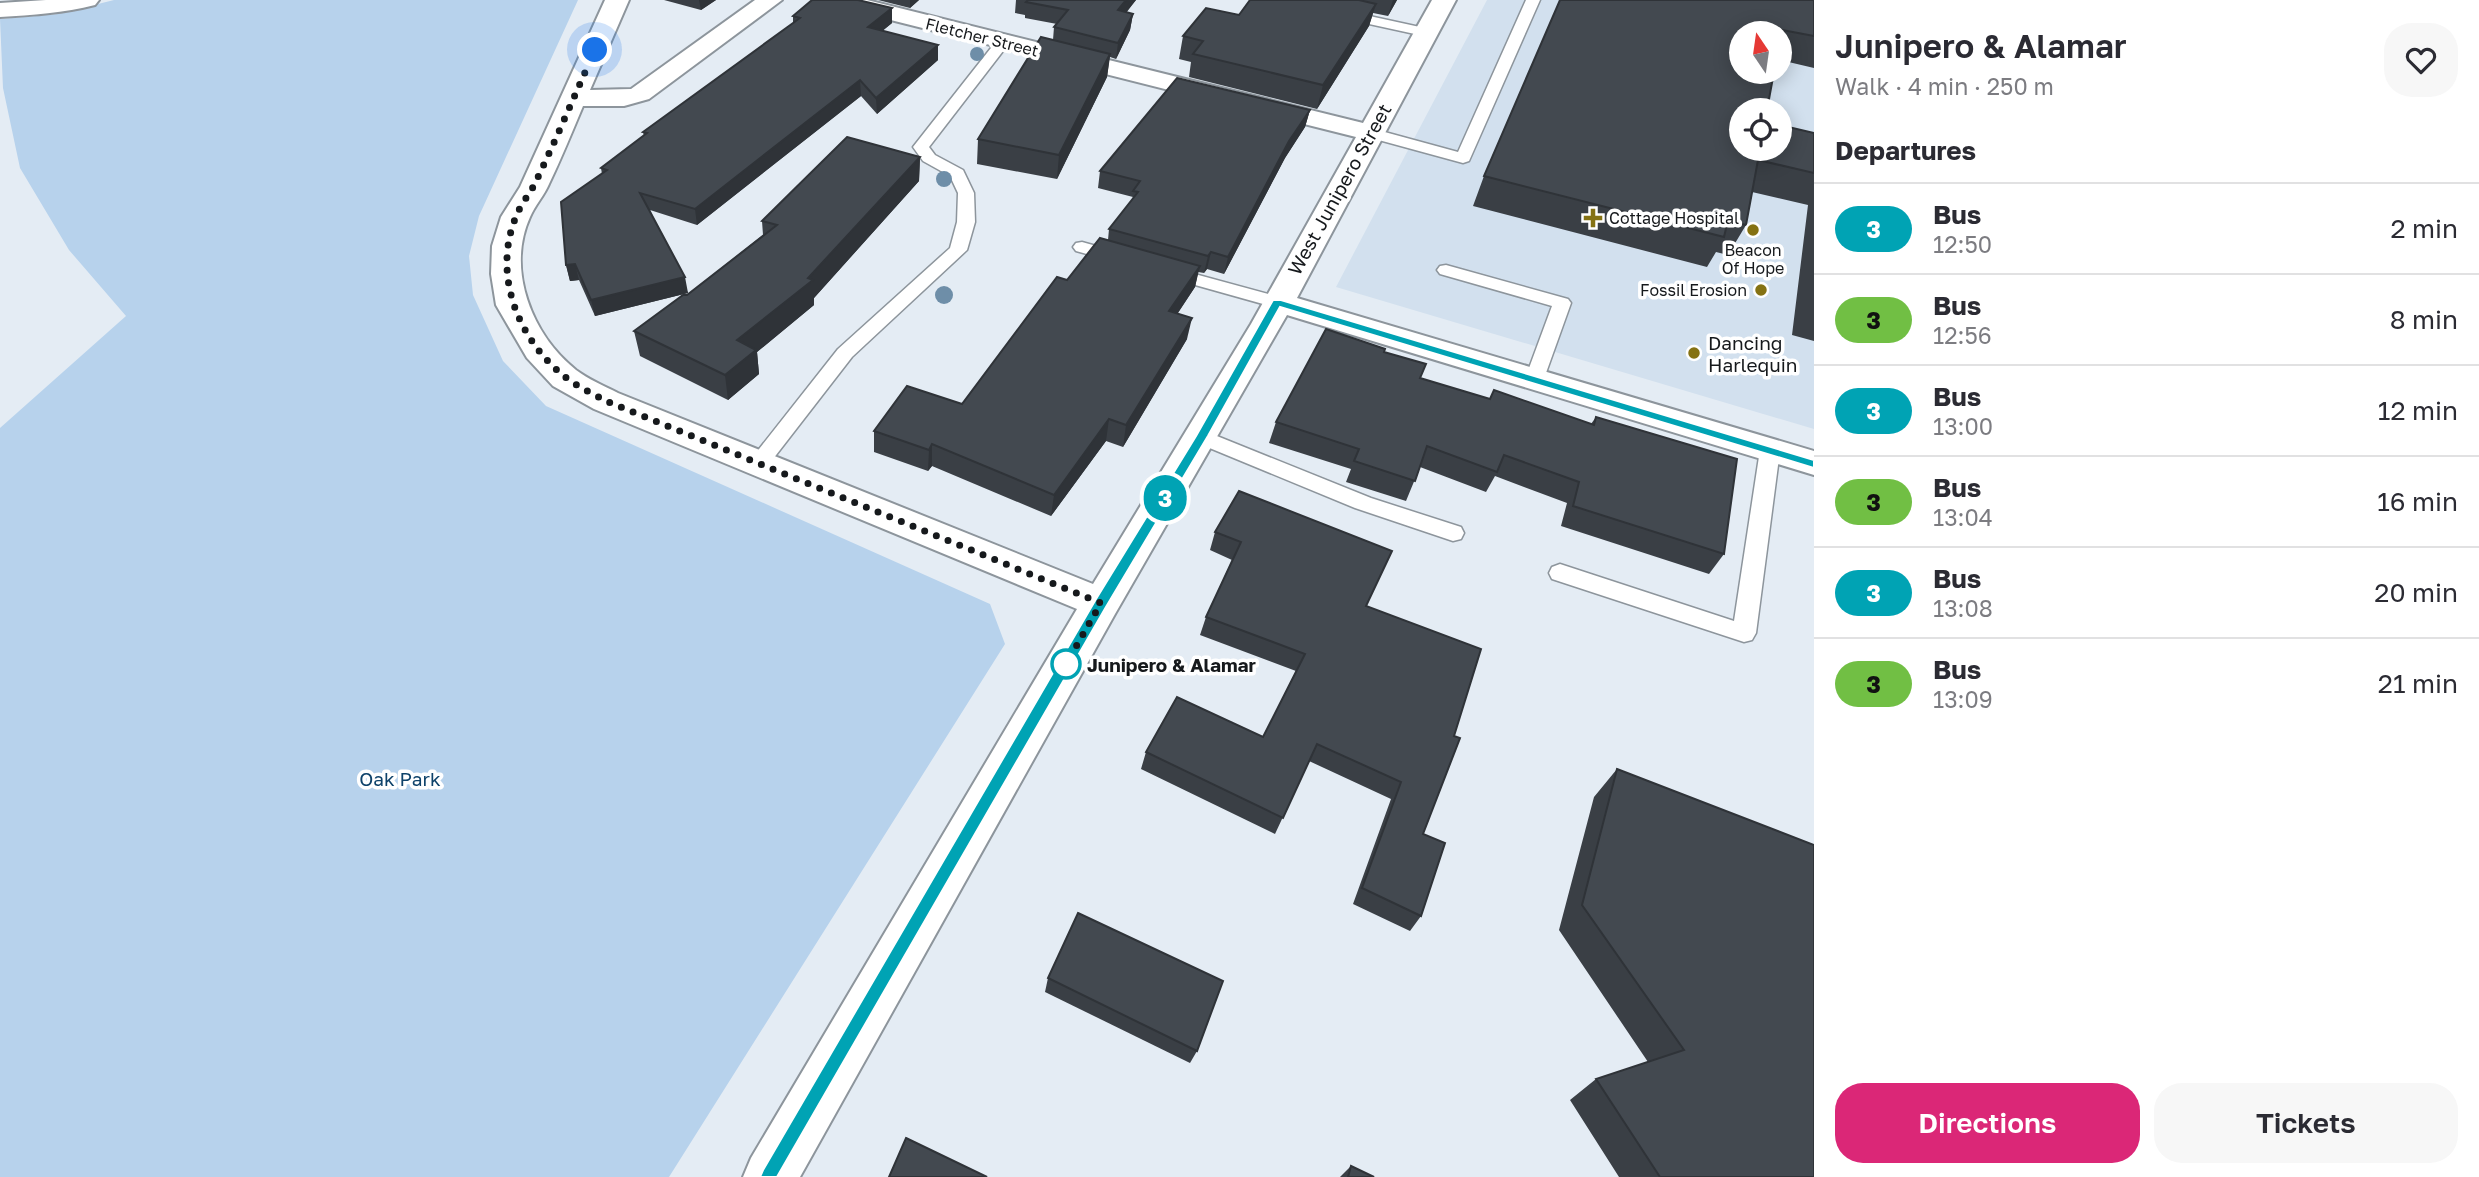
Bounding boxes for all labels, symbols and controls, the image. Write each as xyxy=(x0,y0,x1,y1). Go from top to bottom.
street label: Fletcher Street xyxy=(923,13,1041,61)
north arrow xyxy=(1729,21,1792,84)
map controls xyxy=(1729,21,1792,161)
button: heart xyxy=(2384,23,2458,97)
text: Junipero & Alamar xyxy=(1835,26,2127,65)
your location xyxy=(577,32,612,67)
text: Walk · 4 min · 250 m xyxy=(1835,72,2054,100)
button: locate xyxy=(1729,98,1792,161)
street label: West Junipero Street xyxy=(1282,99,1396,279)
text: Departures xyxy=(1835,135,1976,166)
text: Bus xyxy=(1933,199,1981,230)
marker: Cottage Hospital xyxy=(1583,208,1603,228)
place label: Cottage Hospital xyxy=(1609,208,1739,228)
text: 2 min xyxy=(2390,213,2458,244)
text: 3 xyxy=(1866,214,1881,243)
marker: Beacon Of Hope xyxy=(1745,222,1761,238)
text: 12:50 xyxy=(1933,230,1992,258)
place label: Beacon Of Hope xyxy=(1722,240,1784,278)
place label: Fossil Erosion xyxy=(1640,280,1747,300)
marker: Fossil Erosion xyxy=(1753,282,1769,298)
text: Bus xyxy=(1933,290,1981,321)
text: 8 min xyxy=(2390,304,2458,335)
text: 3 xyxy=(1866,305,1881,334)
text: 12:56 xyxy=(1933,321,1992,349)
place label: Dancing Harlequin xyxy=(1708,331,1797,376)
marker: Dancing Harlequin xyxy=(1686,345,1702,361)
text: Bus xyxy=(1933,381,1981,412)
text: 12 min xyxy=(2378,395,2458,426)
text: 3 xyxy=(1866,396,1881,425)
text: 13:00 xyxy=(1933,412,1993,440)
text: Bus xyxy=(1933,472,1981,503)
line badge: 3 xyxy=(1142,475,1188,521)
text: 3 xyxy=(1158,483,1172,512)
text: 16 min xyxy=(2377,486,2458,517)
text: 3 xyxy=(1866,487,1881,516)
text: 13:04 xyxy=(1933,503,1993,531)
text: Bus xyxy=(1933,563,1981,594)
text: 20 min xyxy=(2374,577,2458,608)
text: 3 xyxy=(1866,578,1881,607)
text: 13:08 xyxy=(1933,594,1993,622)
marker: Junipero & Alamar xyxy=(1051,649,1081,679)
place label: Junipero & Alamar xyxy=(1087,653,1257,676)
text: Bus xyxy=(1933,654,1981,685)
text: 21 min xyxy=(2378,668,2458,699)
text: 3 xyxy=(1866,669,1881,698)
text: 13:09 xyxy=(1933,685,1993,713)
park label: Oak Park xyxy=(359,767,441,790)
button: Directions xyxy=(1835,1083,2140,1163)
button: Tickets xyxy=(2154,1083,2458,1163)

